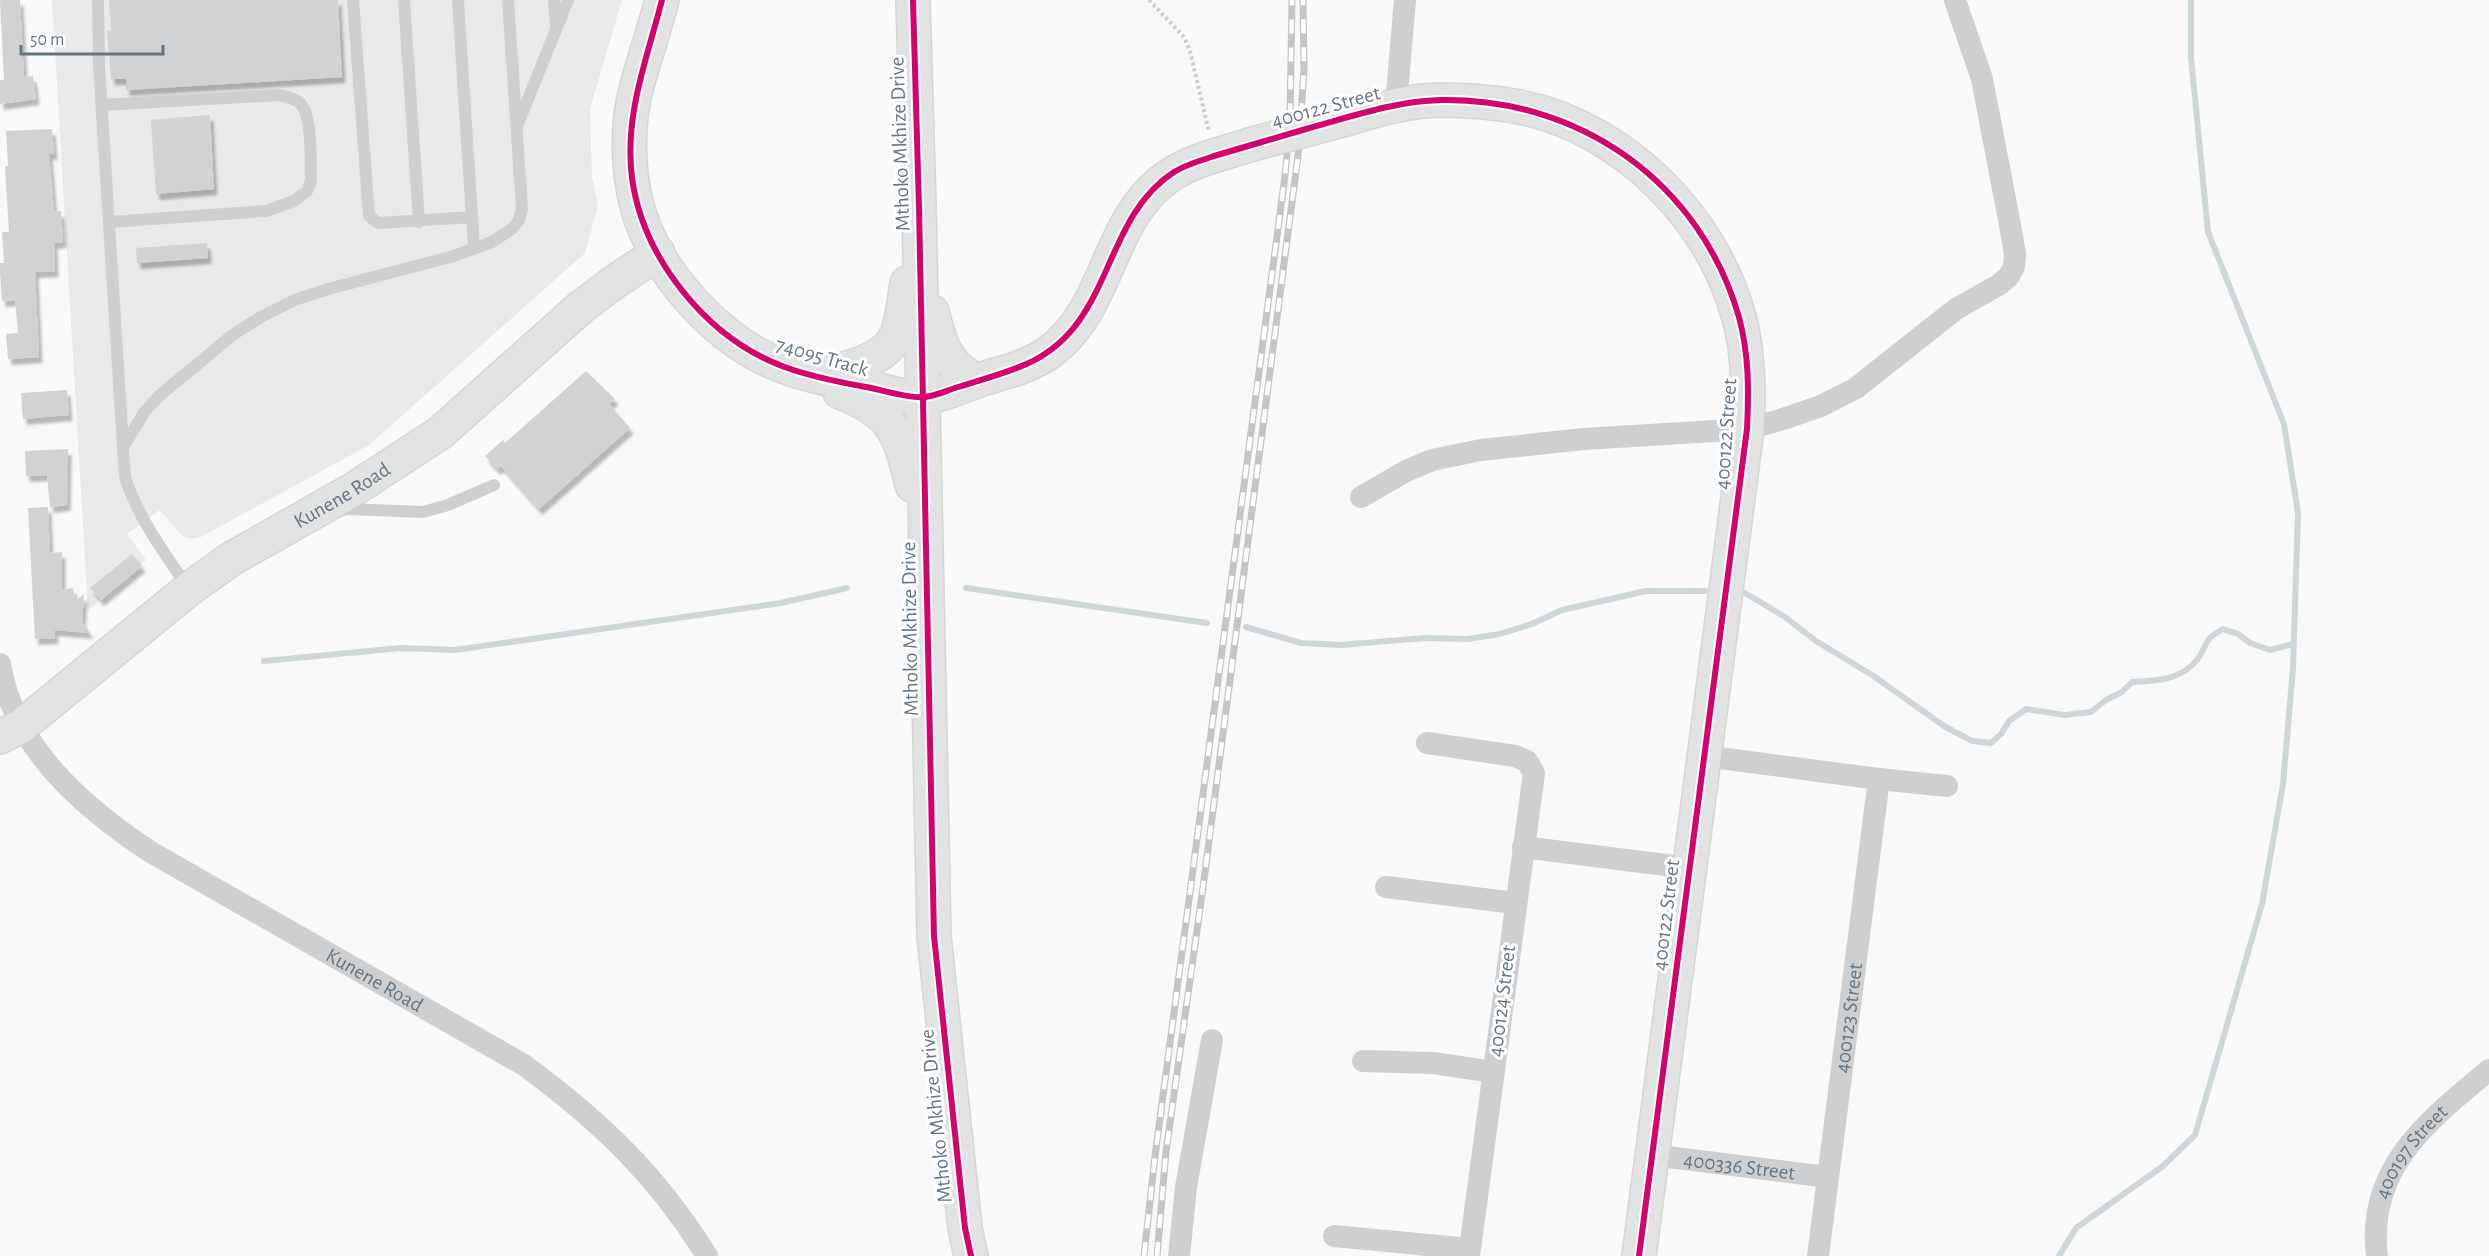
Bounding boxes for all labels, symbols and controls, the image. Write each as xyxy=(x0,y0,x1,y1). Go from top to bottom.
scale bar xyxy=(21,18,164,56)
text: 50 m xyxy=(30,31,64,49)
street label: Mthoko Mkhize Drive xyxy=(886,56,914,232)
street label: 400122 Street xyxy=(1269,82,1383,132)
street label: 74095 Track xyxy=(773,334,871,380)
street label: 400122 Street xyxy=(1712,377,1740,490)
street label: Kunene Road xyxy=(290,458,394,532)
street label: Mthoko Mkhize Drive xyxy=(898,542,922,716)
street label: 400122 Street xyxy=(1649,858,1683,972)
street label: Kunene Road xyxy=(323,944,427,1016)
street label: 400124 Street xyxy=(1485,944,1519,1058)
street label: 400123 Street xyxy=(1831,961,1866,1074)
street label: Mthoko Mkhize Drive xyxy=(916,1028,956,1204)
street label: 400197 Street xyxy=(2371,1100,2451,1201)
street label: 400336 Street xyxy=(1682,1149,1797,1183)

